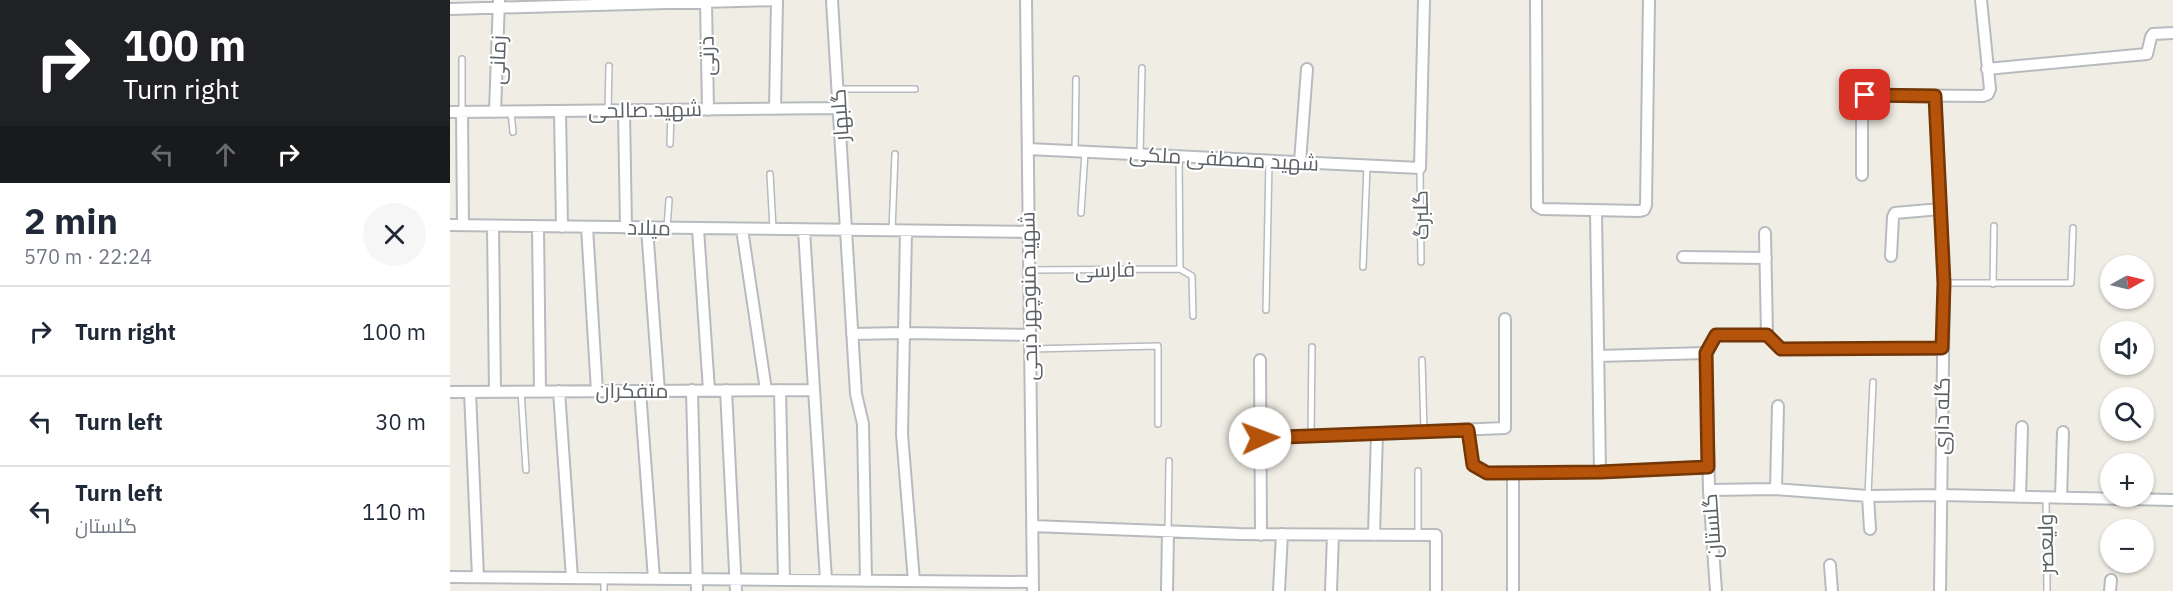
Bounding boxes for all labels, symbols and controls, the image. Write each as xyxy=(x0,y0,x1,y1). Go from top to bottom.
text: 100 m xyxy=(123,18,246,73)
icon: right xyxy=(24,24,102,102)
street label: زمانی xyxy=(482,35,512,85)
street label: ذرتی xyxy=(692,36,720,76)
pin xyxy=(1839,69,1890,120)
text: Turn right xyxy=(123,71,240,106)
icon: arrive xyxy=(1848,78,1881,111)
street label: گلبهار xyxy=(823,88,855,143)
street label: شهید صالحی xyxy=(588,94,702,124)
icon: left xyxy=(146,138,179,171)
icon: ahead xyxy=(209,138,242,171)
icon: right xyxy=(272,138,305,171)
street label: شهید مصطفی ملکی xyxy=(1128,139,1320,177)
street label: گلبرگ xyxy=(1406,190,1434,240)
text: 2 min xyxy=(24,197,118,244)
button: close xyxy=(363,203,426,266)
street label: شهید منوچهر ذبحی xyxy=(1013,211,1044,381)
street label: میلاد xyxy=(627,213,671,241)
text: 570 m · 22:24 xyxy=(24,243,152,270)
street label: فارسی xyxy=(1075,254,1135,284)
north arrow xyxy=(2100,255,2154,309)
map controls xyxy=(2100,255,2154,573)
icon: right xyxy=(24,315,57,348)
text: Turn right xyxy=(75,317,176,346)
text: 100 m xyxy=(362,317,426,346)
button: sound xyxy=(2100,321,2154,375)
street label: متفکران xyxy=(596,376,668,404)
street label: گله داری xyxy=(1926,377,1956,455)
button: search xyxy=(2100,387,2154,441)
icon: left xyxy=(24,405,57,438)
position arrow xyxy=(1228,406,1292,470)
text: Turn left xyxy=(75,407,163,436)
text: 30 m xyxy=(375,407,426,436)
button: + xyxy=(2100,453,2154,507)
text: Turn left xyxy=(75,478,163,507)
street label: گلستان xyxy=(1695,493,1727,559)
icon: left xyxy=(24,495,57,528)
text: 110 m xyxy=(362,497,426,526)
text: گلستان xyxy=(75,512,137,539)
street label: ولیعصر xyxy=(2030,514,2060,575)
button: − xyxy=(2100,519,2154,573)

